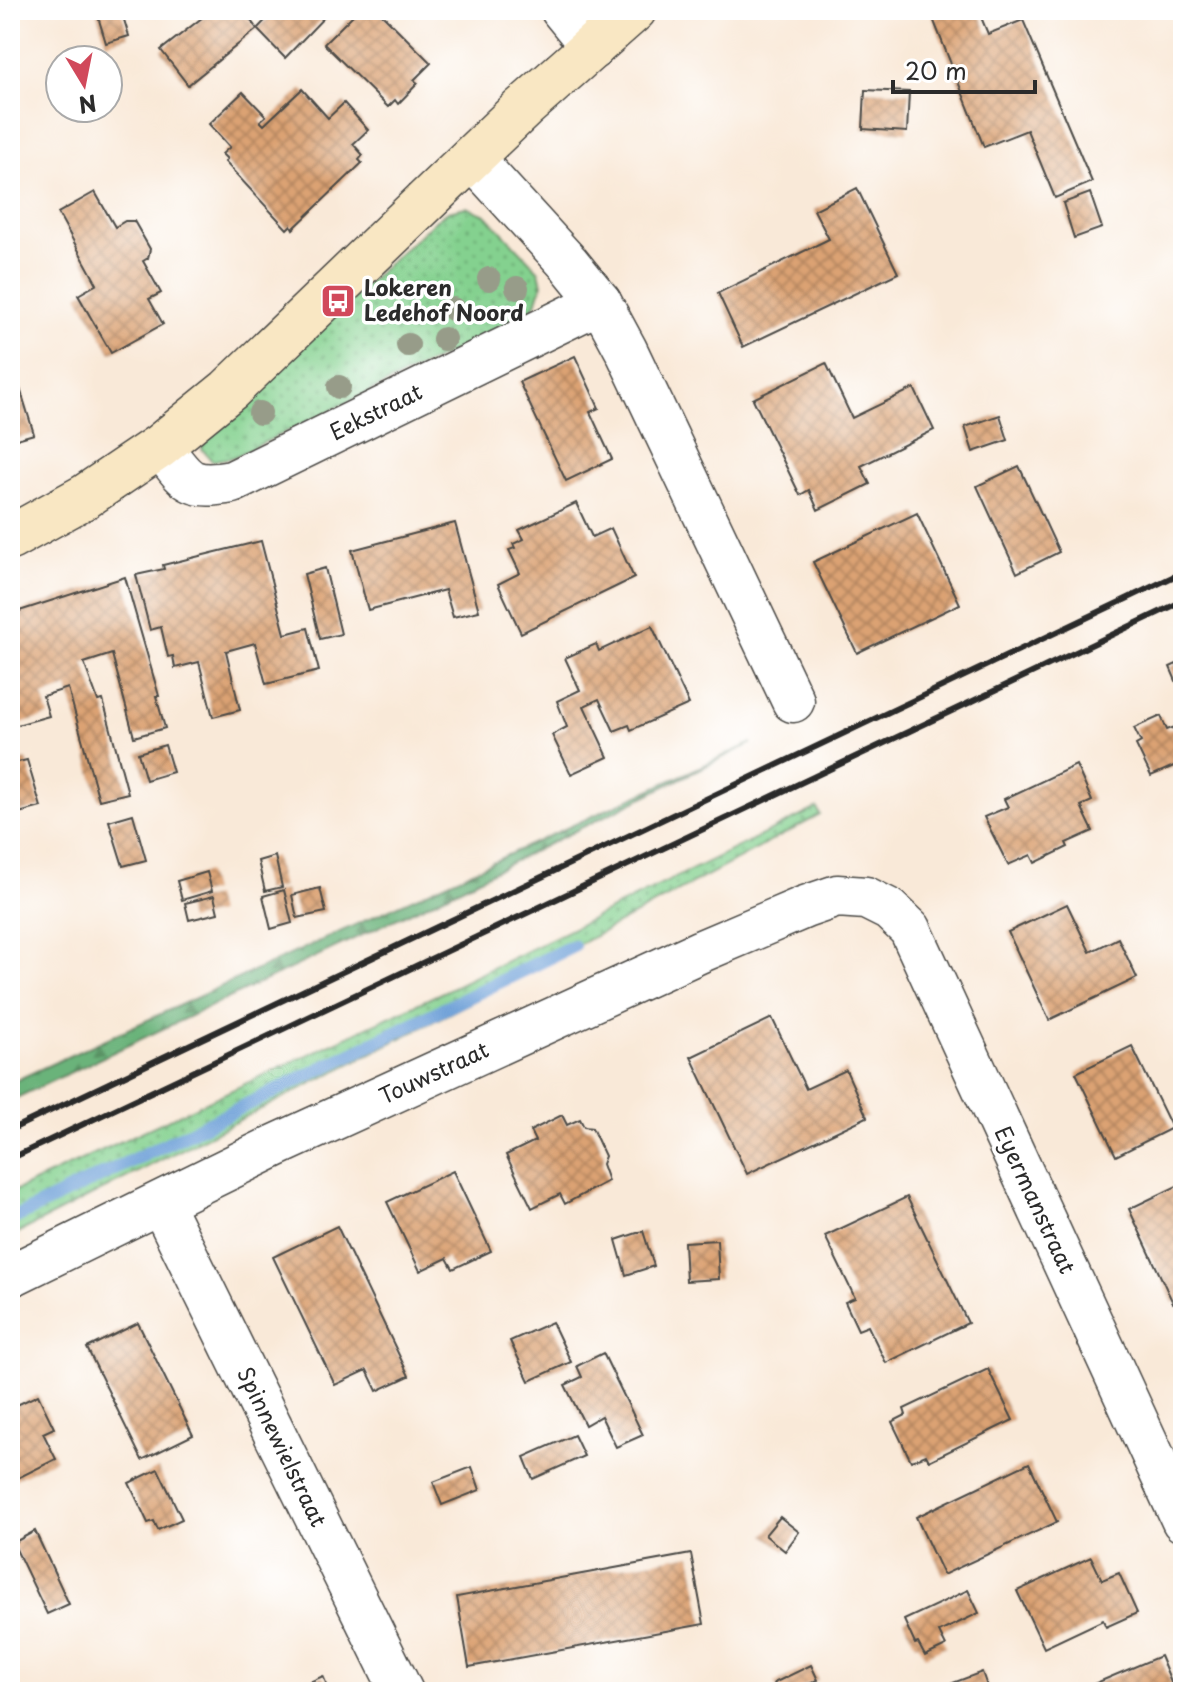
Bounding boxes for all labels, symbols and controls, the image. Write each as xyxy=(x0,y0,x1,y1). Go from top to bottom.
north arrow xyxy=(44,44,124,124)
scale bar xyxy=(893,44,1035,94)
text: 20 m xyxy=(905,52,967,88)
text: N xyxy=(76,87,99,123)
place label: Lokeren Ledehof Noord xyxy=(364,270,524,328)
bus stop icon: Lokeren Ledehof Noord xyxy=(319,282,357,320)
street label: Eekstraat xyxy=(323,374,427,447)
street label: Touwstraat xyxy=(373,1032,494,1111)
street label: Eyermanstraat xyxy=(988,1120,1085,1279)
street label: Spinnewielstraat xyxy=(230,1361,336,1532)

